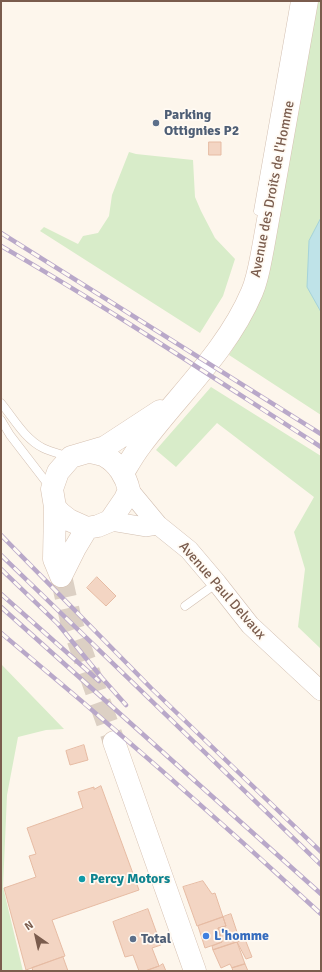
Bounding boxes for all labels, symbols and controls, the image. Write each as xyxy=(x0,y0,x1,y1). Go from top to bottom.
street label: Avenue des Droits de l'Homme xyxy=(248,99,298,279)
place label: Parking Ottignies P2 xyxy=(164,107,239,140)
marker: Parking Ottignies P2 xyxy=(151,118,161,128)
street label: Avenue Paul Delvaux xyxy=(175,539,269,643)
place label: Percy Motors xyxy=(90,871,170,887)
marker: Percy Motors xyxy=(77,874,87,884)
north arrow xyxy=(16,916,56,956)
text: N xyxy=(22,918,36,933)
place label: L'homme xyxy=(214,928,269,944)
place label: Total xyxy=(141,931,171,947)
marker: L'homme xyxy=(201,931,211,941)
marker: Total xyxy=(128,934,138,944)

